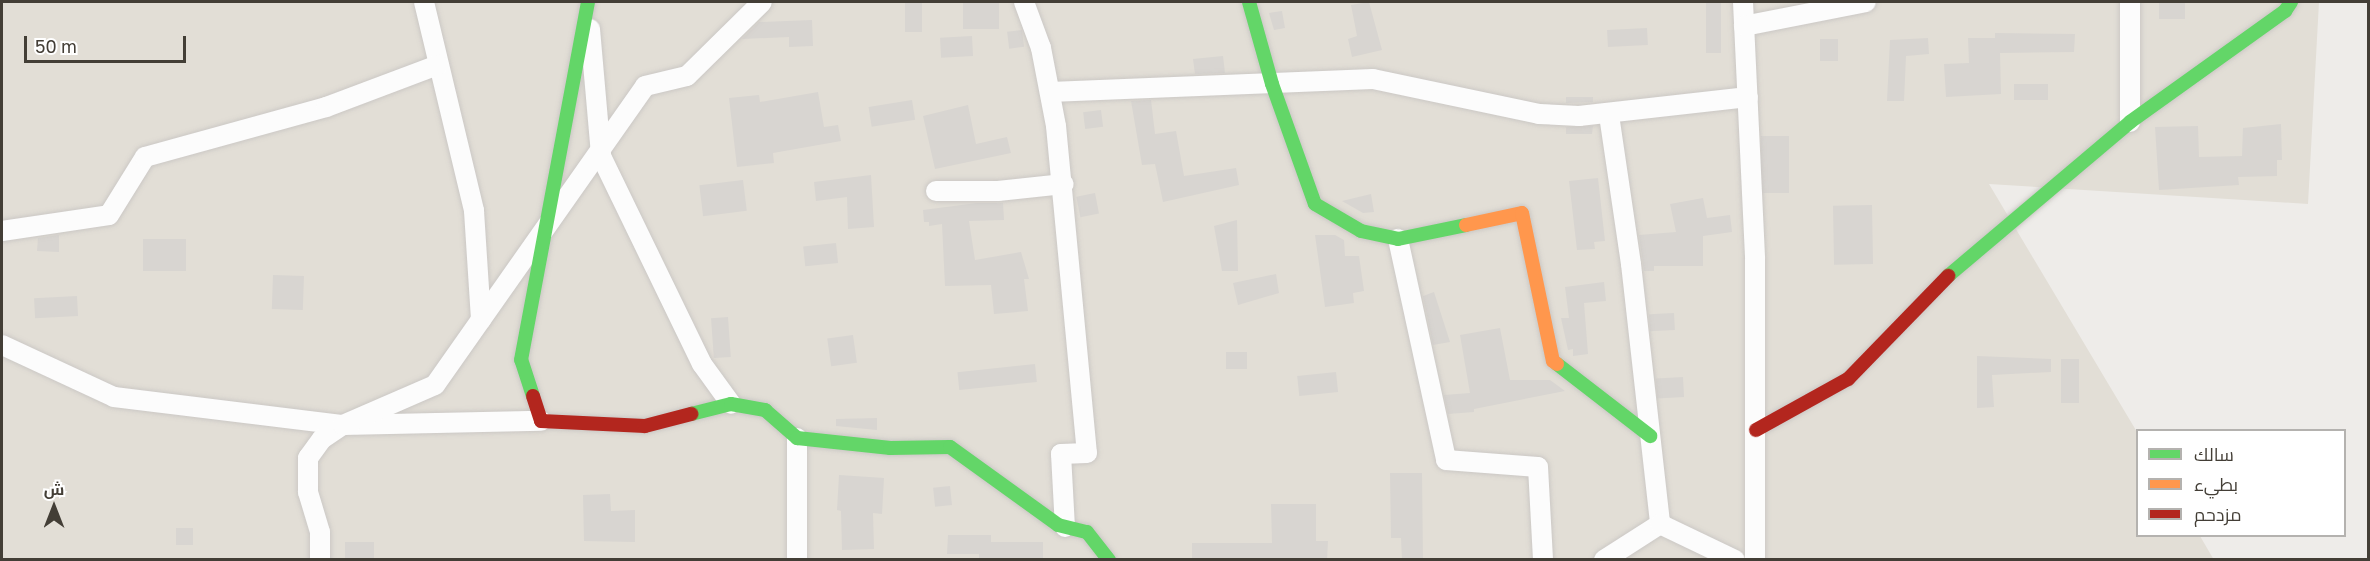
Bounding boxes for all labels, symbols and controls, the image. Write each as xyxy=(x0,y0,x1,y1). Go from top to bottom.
scale bar xyxy=(27,24,189,62)
text: 50 m xyxy=(35,35,77,57)
legend xyxy=(2136,429,2346,537)
text: سالك xyxy=(2194,443,2234,465)
text: بطيء xyxy=(2194,473,2238,495)
north arrow xyxy=(24,477,84,537)
text: ش xyxy=(44,479,64,499)
text: مزدحم xyxy=(2194,503,2242,525)

